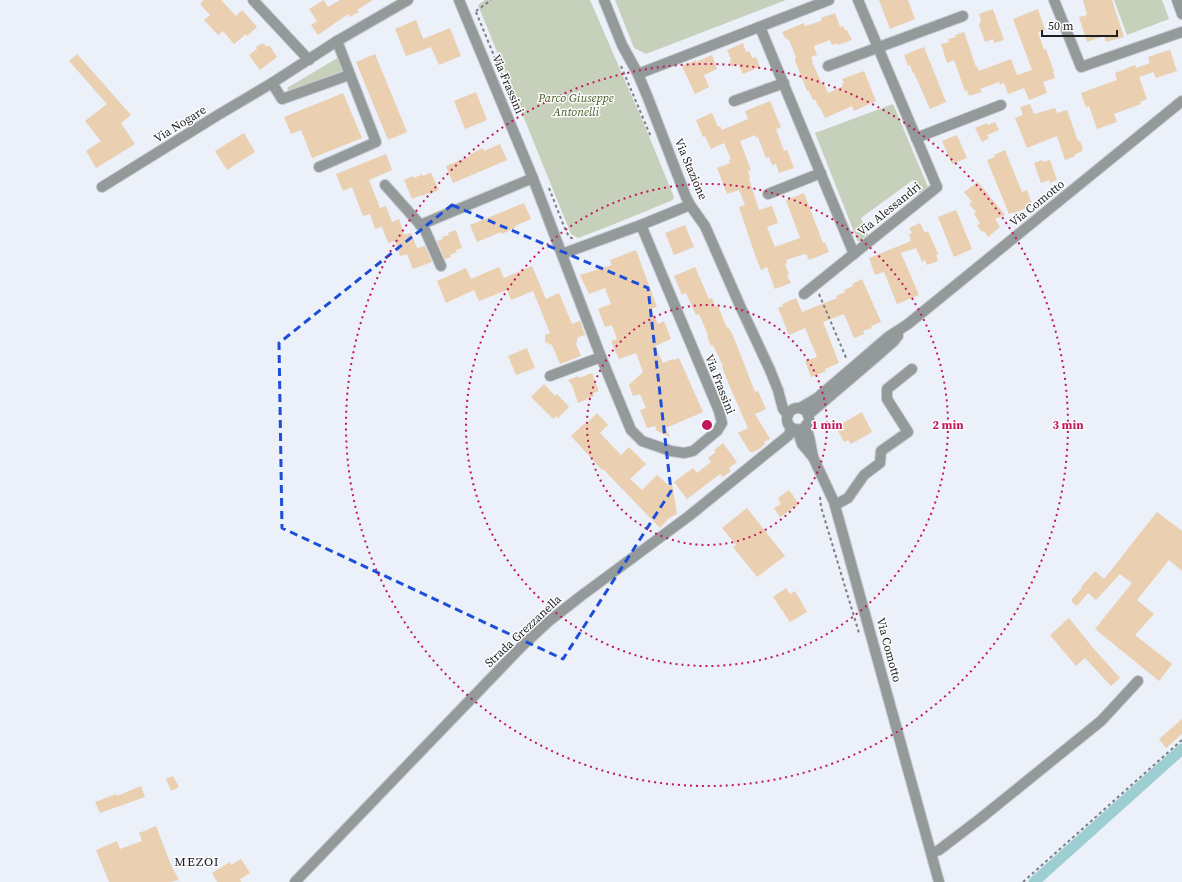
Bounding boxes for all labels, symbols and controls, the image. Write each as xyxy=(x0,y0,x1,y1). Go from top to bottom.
scale bar xyxy=(1042,12,1117,38)
text: 50 m xyxy=(1048,18,1074,34)
street label: Via Frassini xyxy=(488,52,528,116)
park label: Parco Giuseppe Antonelli xyxy=(537,90,614,120)
street label: Via Nogare xyxy=(151,102,209,146)
street label: Via Stazione xyxy=(671,136,711,202)
street label: Via Comotto xyxy=(1006,176,1068,230)
street label: Via Alessandri xyxy=(854,178,924,239)
street label: Via Frassini xyxy=(701,352,739,417)
text: 1 min xyxy=(811,417,843,433)
text: 2 min xyxy=(932,417,964,433)
text: 3 min xyxy=(1052,417,1084,433)
centre of rings xyxy=(700,418,714,432)
street label: Strada Grezzanella xyxy=(481,591,565,671)
street label: Via Comotto xyxy=(873,616,905,684)
district label: MEZOI xyxy=(174,853,220,870)

